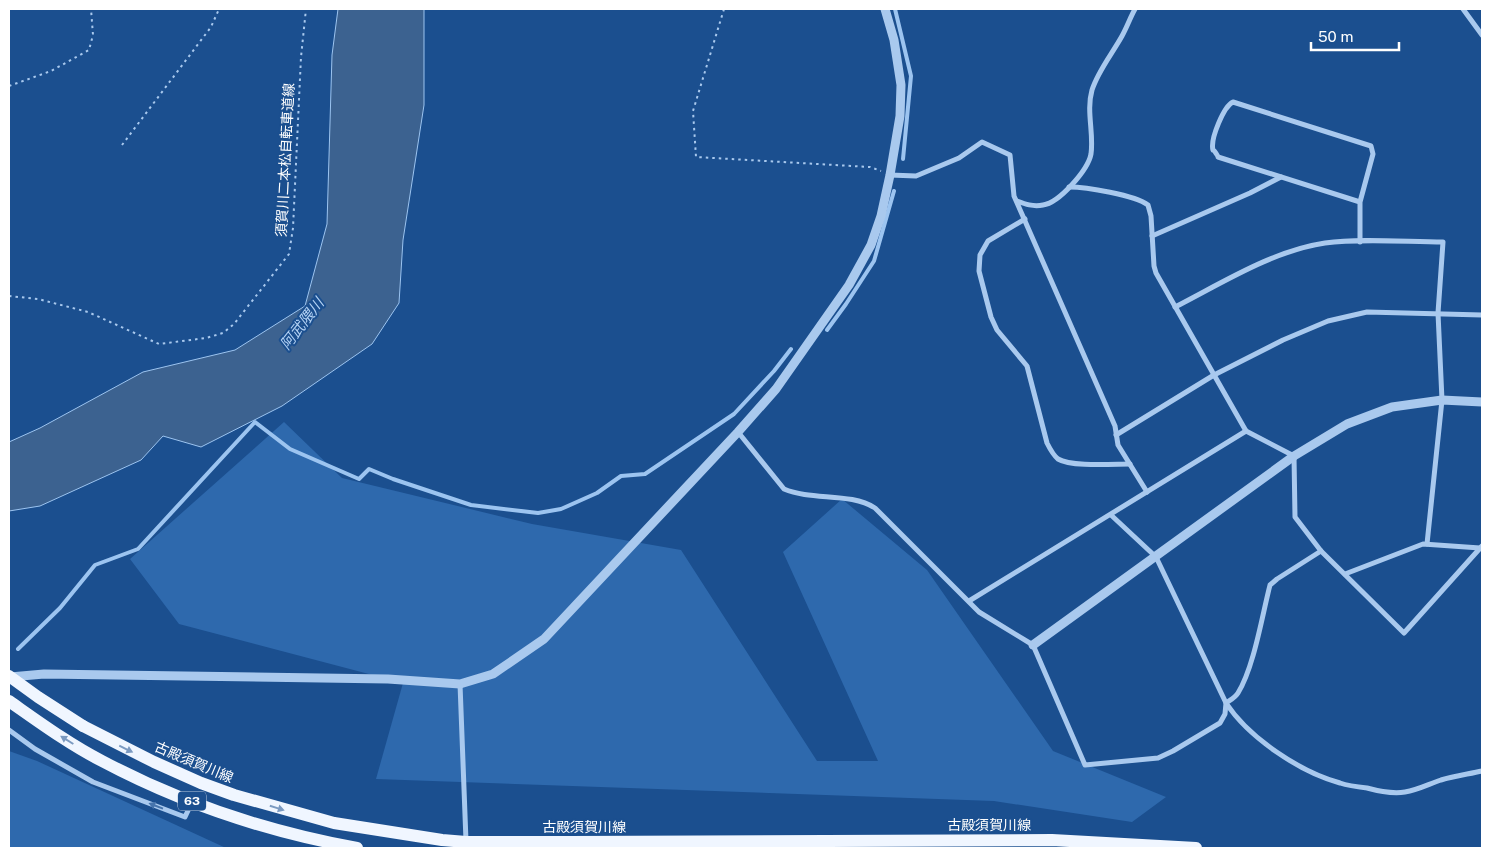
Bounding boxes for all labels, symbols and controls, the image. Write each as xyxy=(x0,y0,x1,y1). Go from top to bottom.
scale bar xyxy=(1311,20,1398,52)
text: 50 m xyxy=(1318,28,1353,45)
street label: 須賀川二本松自転車道線 xyxy=(273,83,297,237)
water label: 阿武隈川 xyxy=(276,293,328,353)
one-way arrow xyxy=(60,736,73,745)
street label: 古殿須賀川線 xyxy=(152,738,236,786)
one-way arrow xyxy=(119,745,134,753)
road number: 63 xyxy=(178,791,206,810)
one-way arrow xyxy=(148,802,163,810)
one-way arrow xyxy=(270,805,285,812)
street label: 古殿須賀川線 xyxy=(947,817,1031,833)
street label: 古殿須賀川線 xyxy=(542,819,626,835)

